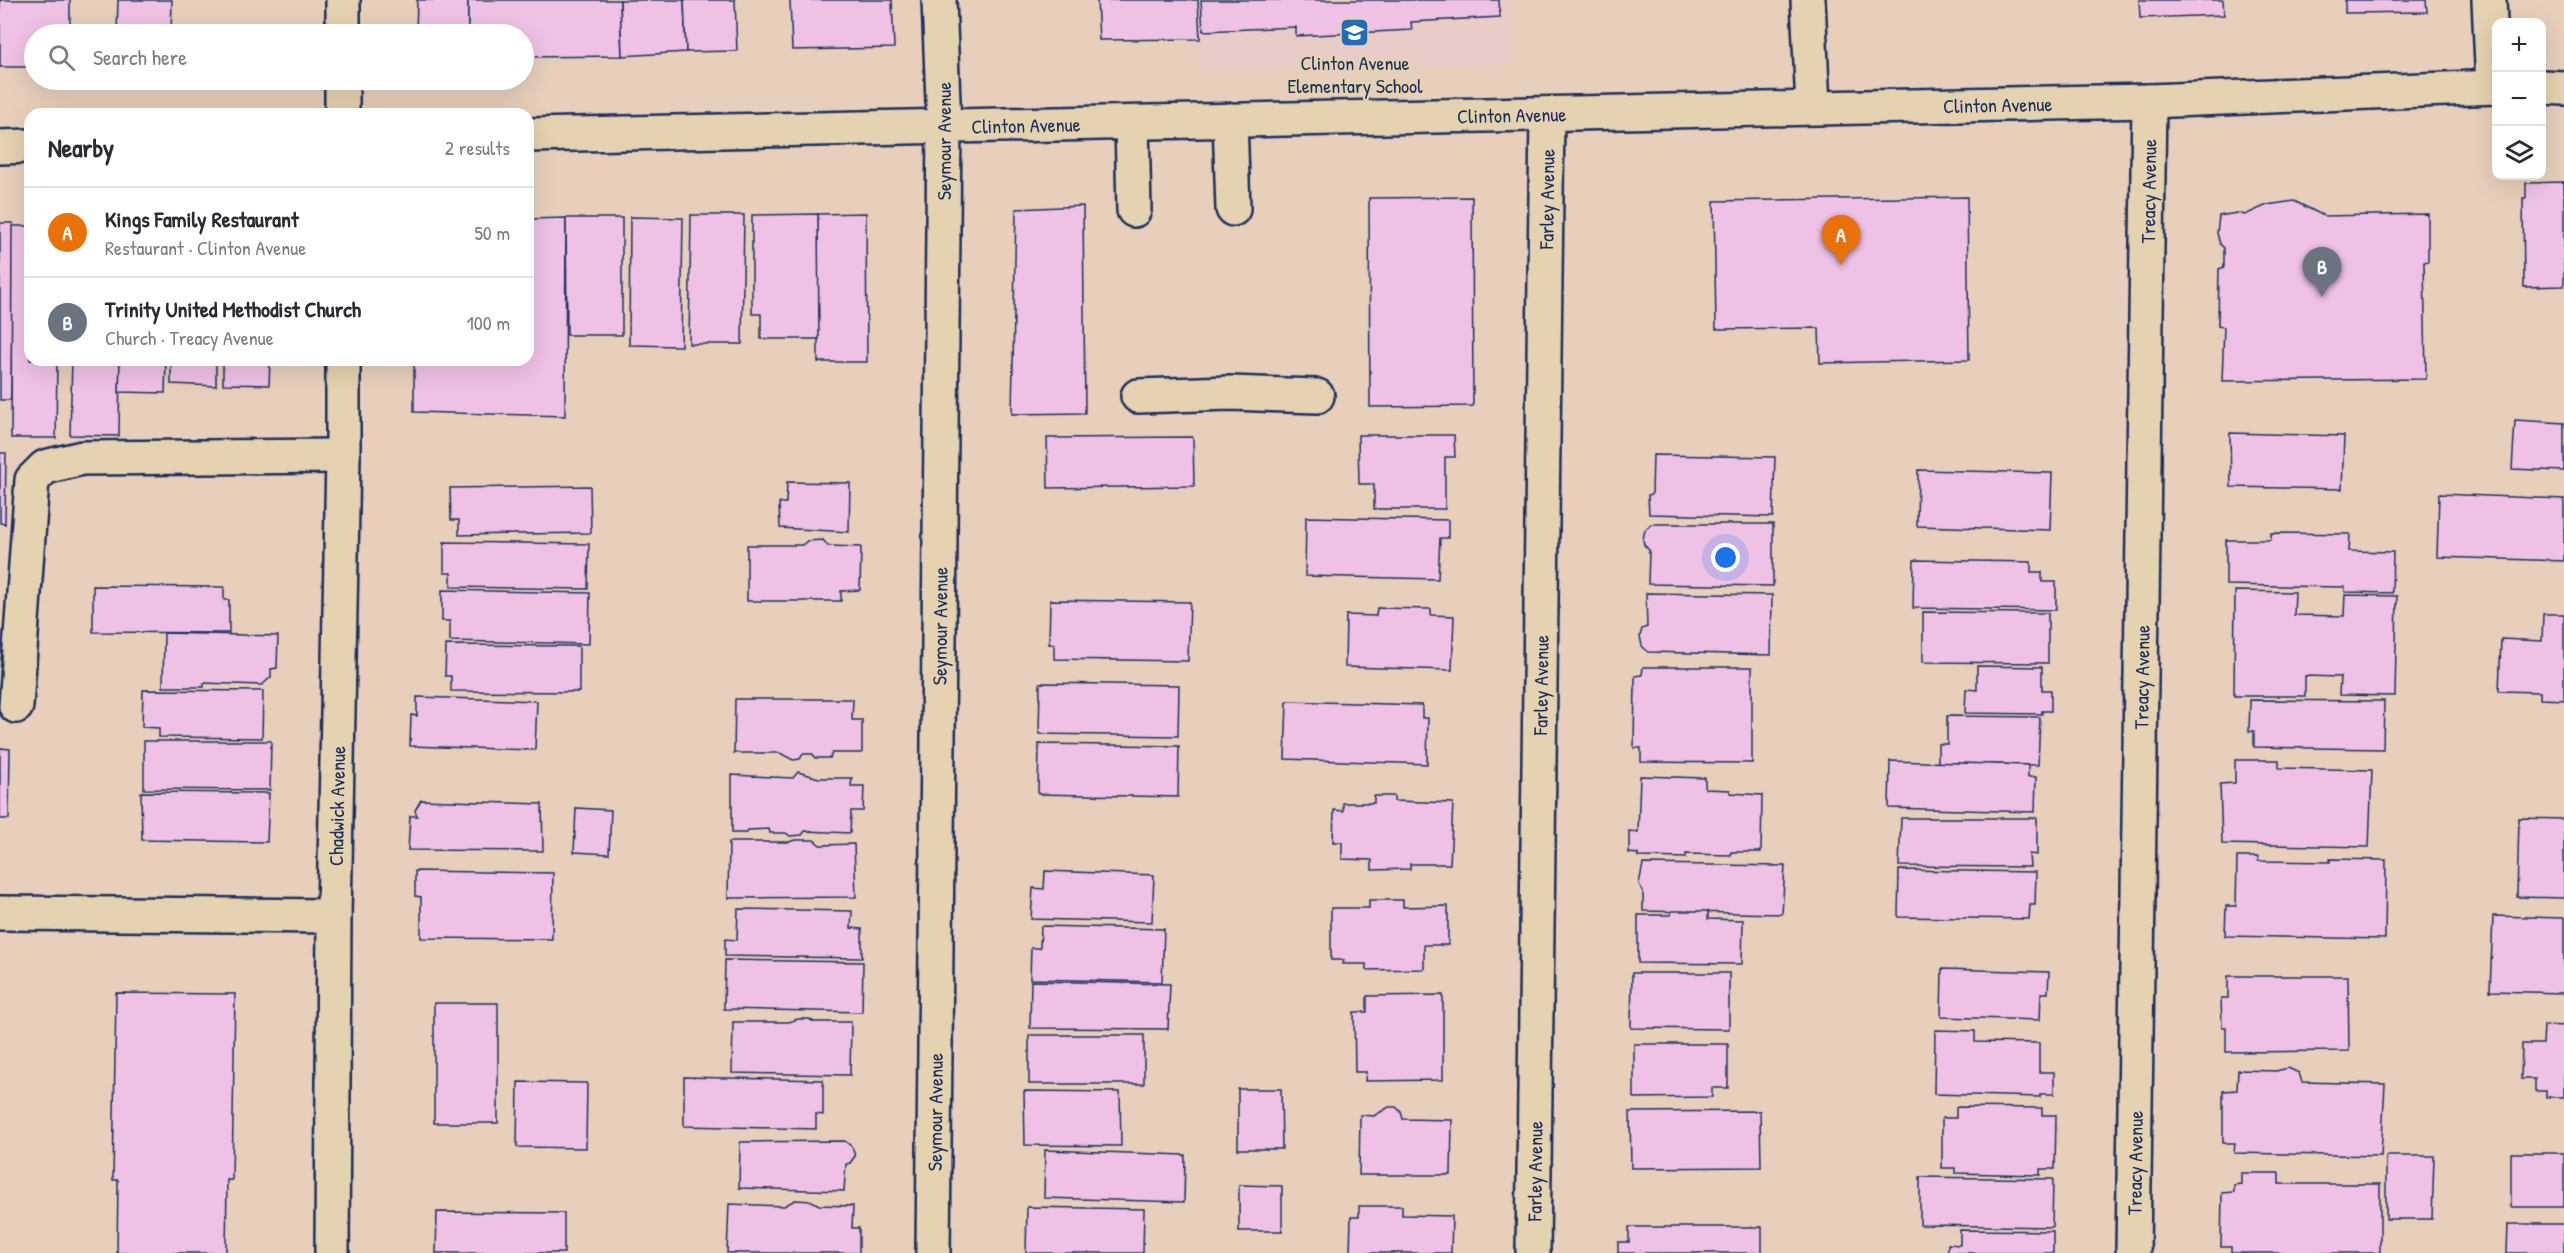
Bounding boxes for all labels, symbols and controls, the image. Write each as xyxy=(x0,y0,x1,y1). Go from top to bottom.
school or university icon: Clinton Avenue Elementary School xyxy=(1339,16,1371,48)
map controls xyxy=(2492,18,2546,180)
button: + xyxy=(2492,18,2546,72)
search box xyxy=(24,24,534,90)
icon: search xyxy=(45,41,78,74)
text: Search here xyxy=(93,42,187,72)
place label: Clinton Avenue Elementary School xyxy=(1288,49,1423,99)
button: − xyxy=(2492,72,2546,126)
street label: Seymour Avenue xyxy=(930,82,957,200)
street label: Clinton Avenue xyxy=(1943,90,2053,119)
street label: Clinton Avenue xyxy=(1457,100,1567,129)
street label: Clinton Avenue xyxy=(971,110,1081,139)
button: layers xyxy=(2492,126,2546,180)
text: Nearby xyxy=(48,130,114,165)
text: 2 results xyxy=(445,134,510,161)
street label: Treacy Avenue xyxy=(2134,139,2162,244)
street label: Farley Avenue xyxy=(1532,149,1560,250)
text: Kings Family Restaurant xyxy=(105,204,299,234)
pin: A xyxy=(1822,216,1860,265)
text: A xyxy=(63,219,72,246)
text: 50 m xyxy=(474,219,510,246)
text: Restaurant · Clinton Avenue xyxy=(105,234,306,261)
pin: B xyxy=(2302,248,2342,297)
text: Trinity United Methodist Church xyxy=(105,294,361,324)
text: B xyxy=(62,309,73,336)
text: 100 m xyxy=(467,309,510,336)
text: Church · Treacy Avenue xyxy=(105,324,274,351)
your location xyxy=(1711,543,1740,572)
street label: Seymour Avenue xyxy=(925,567,953,685)
street label: Treacy Avenue xyxy=(2127,625,2155,729)
street label: Farley Avenue xyxy=(1526,635,1554,736)
street label: Chadwick Avenue xyxy=(321,746,351,866)
street label: Seymour Avenue xyxy=(920,1053,948,1171)
street label: Treacy Avenue xyxy=(2120,1111,2148,1215)
street label: Farley Avenue xyxy=(1520,1121,1548,1222)

